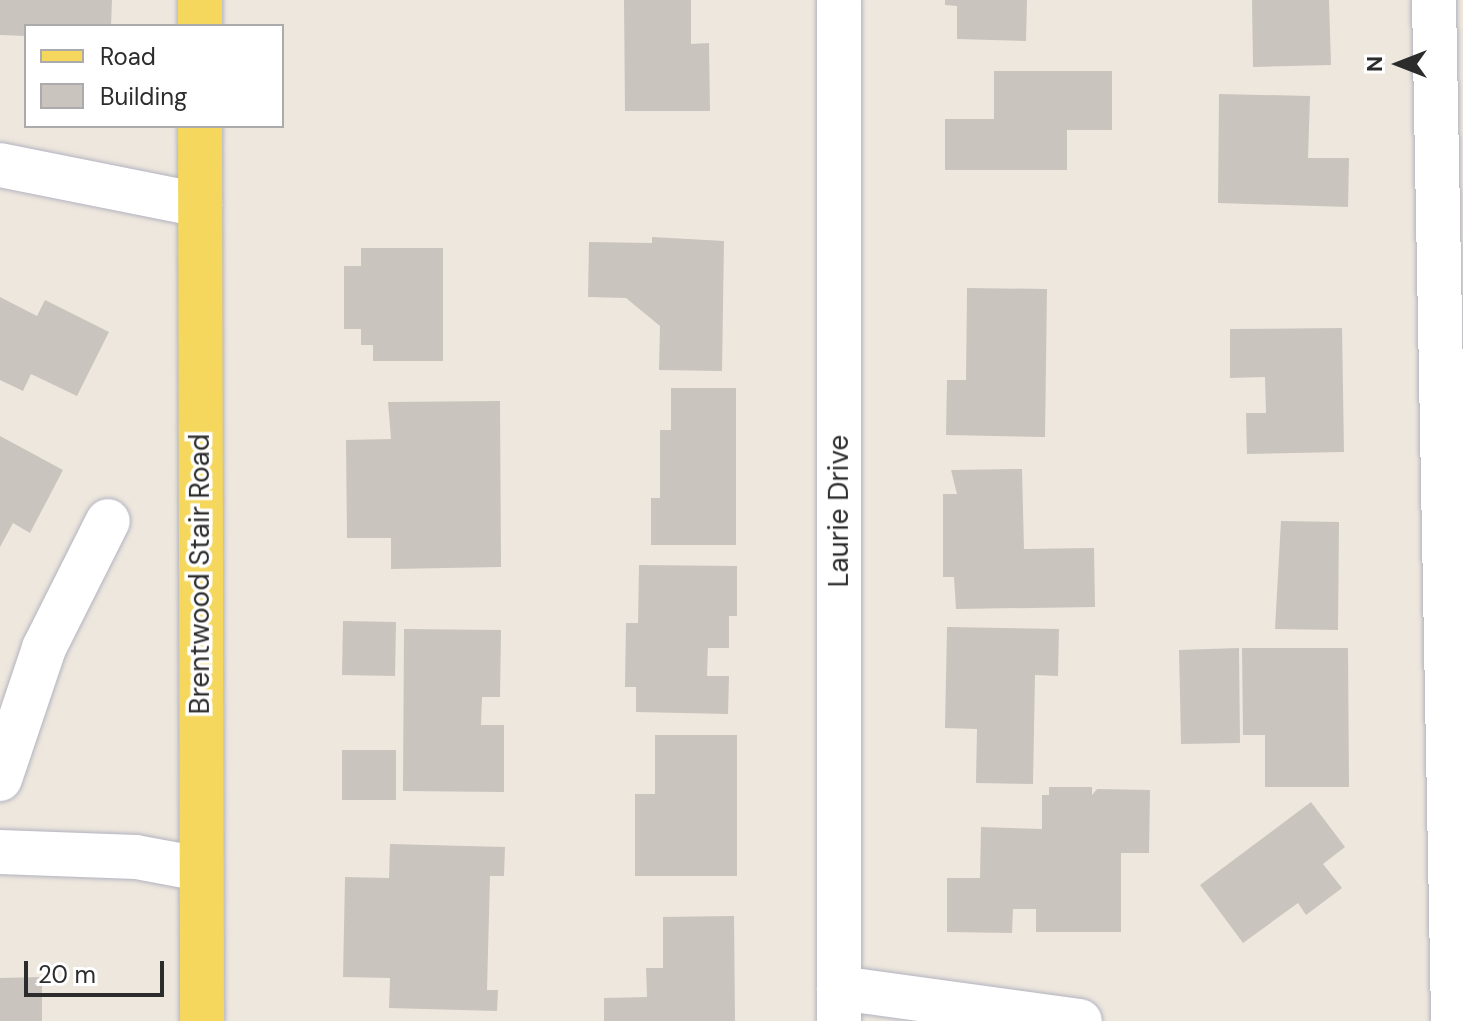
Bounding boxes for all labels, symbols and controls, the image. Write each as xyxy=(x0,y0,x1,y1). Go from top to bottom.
legend xyxy=(24,24,284,128)
north arrow xyxy=(1359,24,1439,104)
text: Road xyxy=(100,41,156,72)
text: N xyxy=(1360,56,1389,72)
text: Building xyxy=(100,81,187,112)
street label: Brentwood Stair Road xyxy=(183,434,217,714)
street label: Laurie Drive xyxy=(822,435,856,587)
scale bar xyxy=(28,945,168,995)
text: 20 m xyxy=(38,959,96,990)

